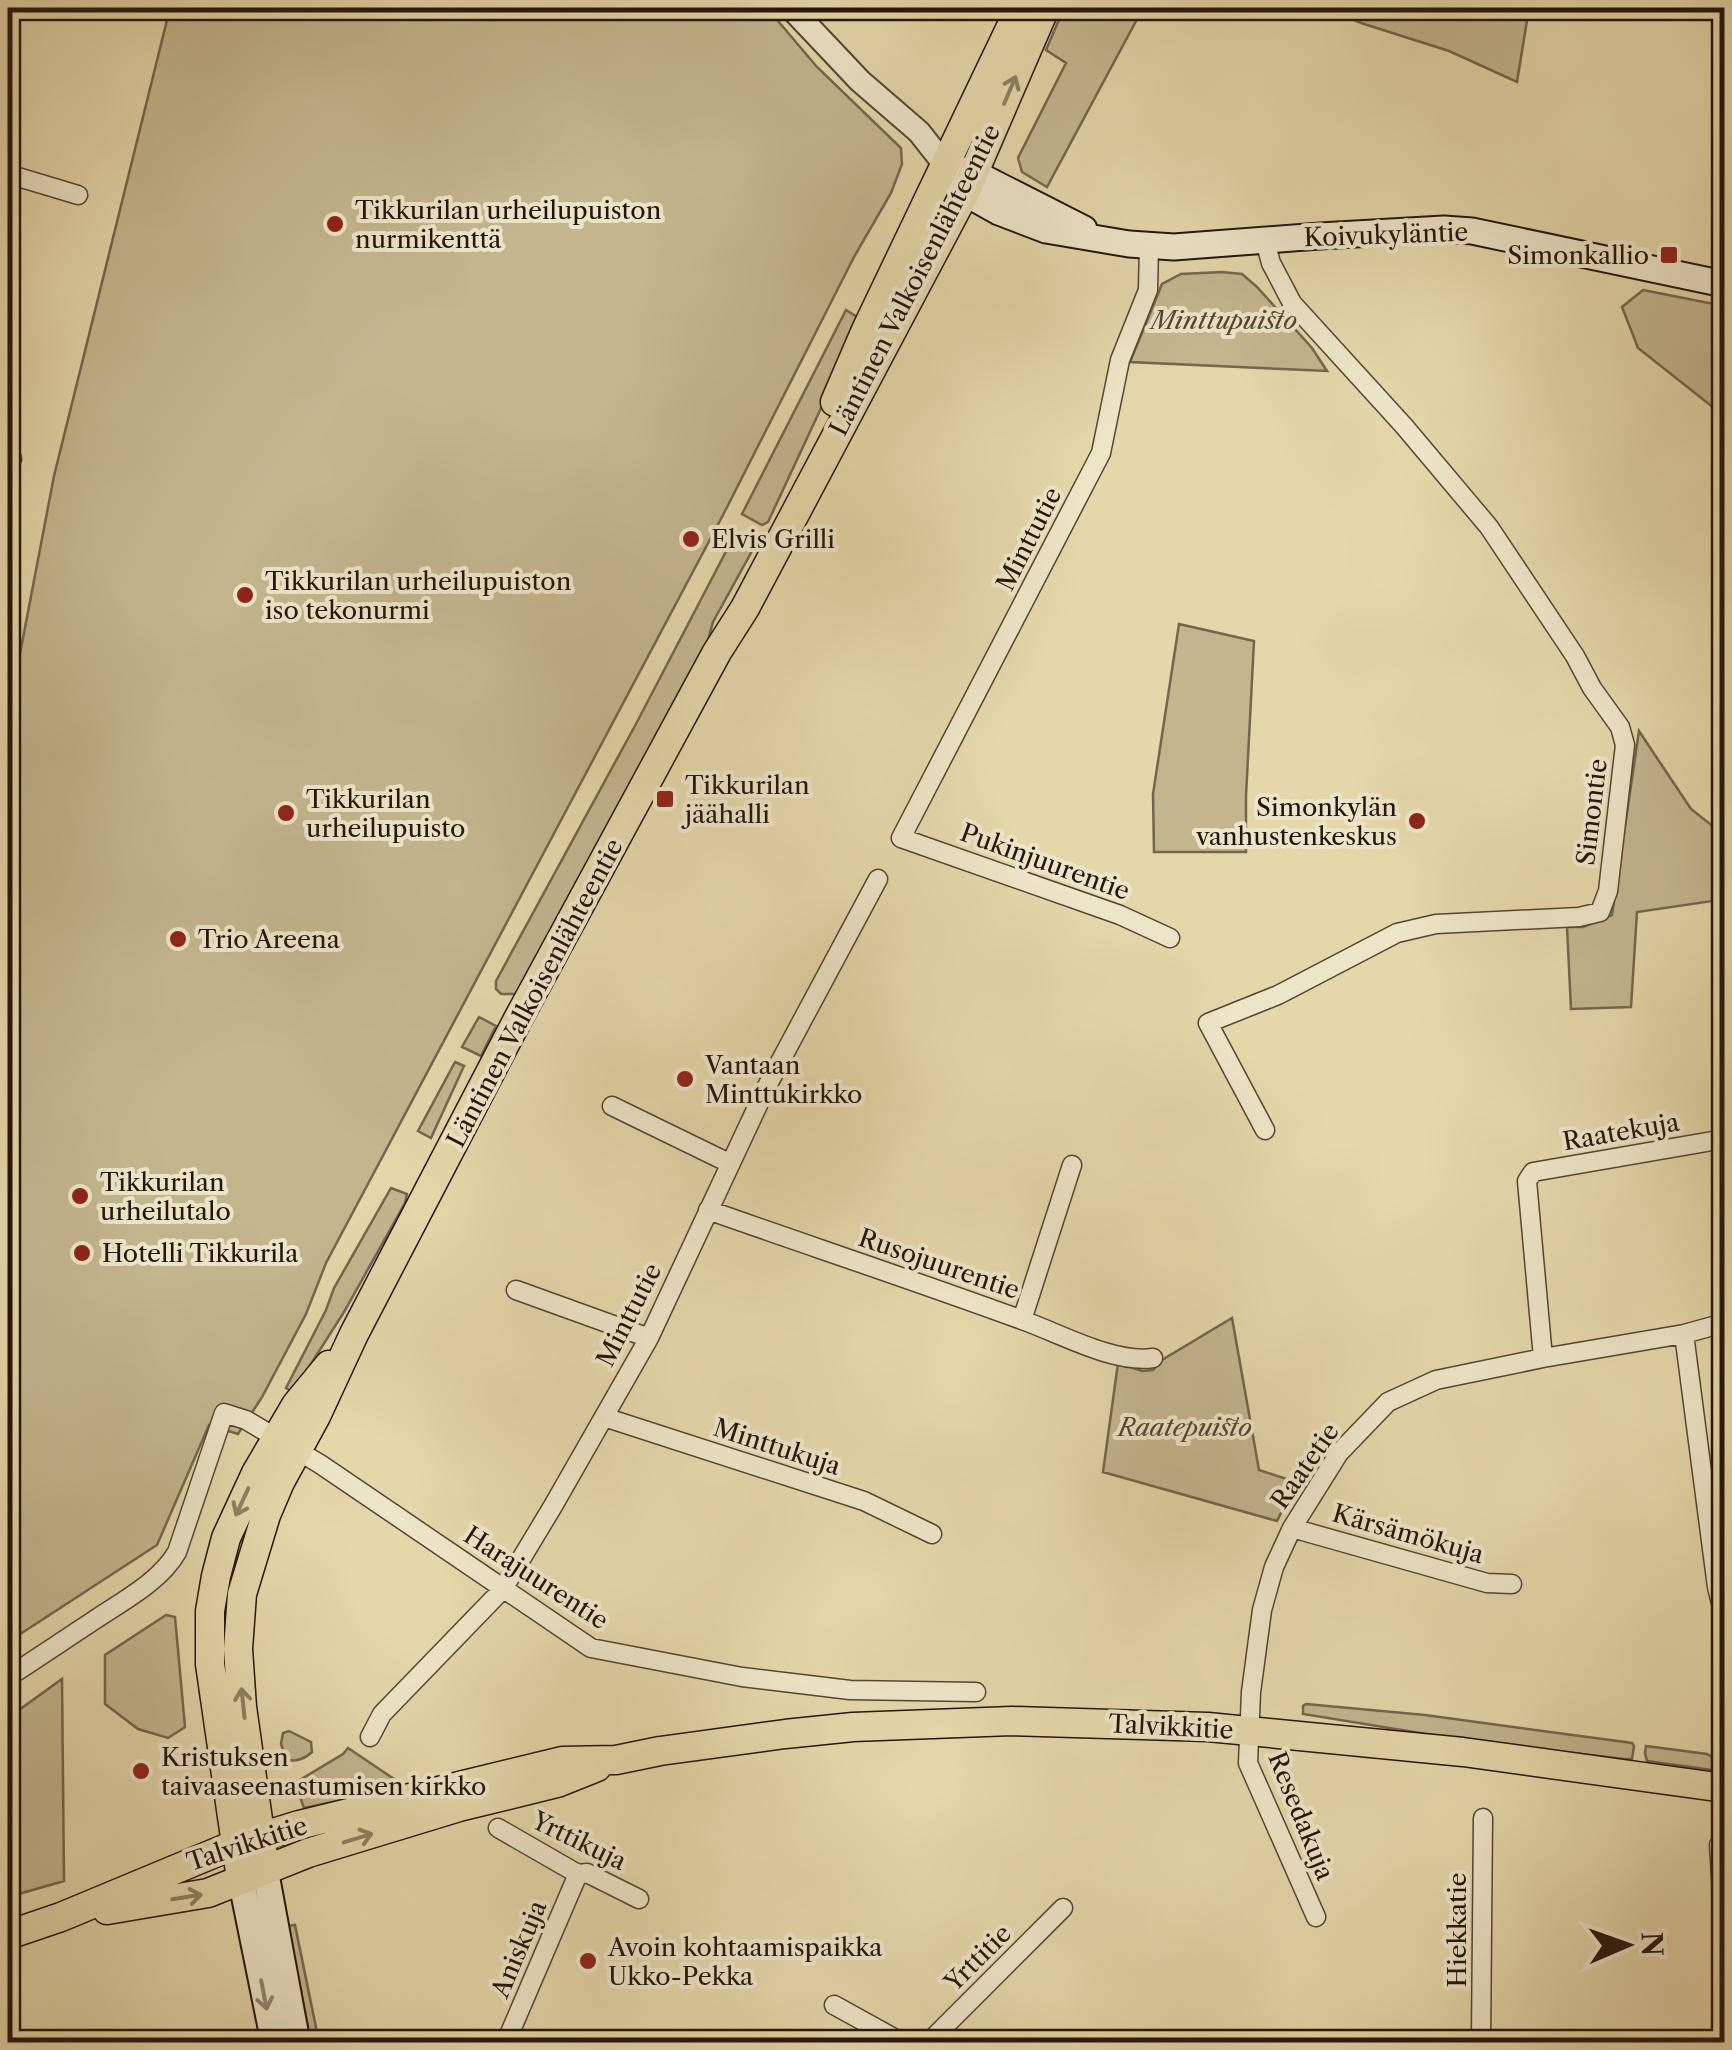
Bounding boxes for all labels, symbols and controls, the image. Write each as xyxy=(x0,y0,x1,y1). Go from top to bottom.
one-way arrow xyxy=(1002,75,1020,106)
street label: Läntinen Valkoisenlähteentie xyxy=(823,119,1007,441)
place label: Tikkurilan urheilupuiston nurmikenttä xyxy=(355,195,662,255)
marker: Tikkurilan urheilupuiston nurmikenttä xyxy=(324,213,346,235)
street label: Koivukyläntie xyxy=(1303,217,1469,253)
place label: Simonkallio xyxy=(1507,240,1649,271)
marker: Simonkallio xyxy=(1658,244,1680,266)
park label: Minttupuisto xyxy=(1148,305,1297,336)
street label: Minttutie xyxy=(990,482,1068,596)
place label: Elvis Grilli xyxy=(711,524,835,555)
marker: Elvis Grilli xyxy=(680,528,702,550)
place label: Tikkurilan urheilupuiston iso tekonurmi xyxy=(265,566,572,626)
marker: Tikkurilan urheilupuiston iso tekonurmi xyxy=(234,584,256,606)
street label: Simontie xyxy=(1570,757,1614,867)
place label: Tikkurilan jäähalli xyxy=(681,770,810,830)
place label: Tikkurilan urheilupuisto xyxy=(306,784,465,844)
marker: Tikkurilan jäähalli xyxy=(654,788,676,810)
place label: Simonkylän vanhustenkeskus xyxy=(1195,792,1397,852)
marker: Tikkurilan urheilupuisto xyxy=(275,802,297,824)
marker: Simonkylän vanhustenkeskus xyxy=(1406,810,1428,832)
street label: Pukinjuurentie xyxy=(956,817,1134,907)
street label: Läntinen Valkoisenlähteentie xyxy=(440,833,630,1153)
place label: Trio Areena xyxy=(198,924,341,955)
marker: Trio Areena xyxy=(167,928,189,950)
place label: Vantaan Minttukirkko xyxy=(704,1050,862,1110)
marker: Vantaan Minttukirkko xyxy=(674,1068,696,1090)
street label: Raatekuja xyxy=(1560,1106,1682,1157)
place label: Tikkurilan urheilutalo xyxy=(100,1167,231,1227)
marker: Tikkurilan urheilutalo xyxy=(69,1185,91,1207)
street label: Rusojuurentie xyxy=(854,1222,1024,1306)
place label: Hotelli Tikkurila xyxy=(102,1238,299,1269)
marker: Hotelli Tikkurila xyxy=(71,1242,93,1264)
street label: Minttutie xyxy=(590,1258,668,1372)
street label: Minttukuja xyxy=(710,1412,845,1482)
park label: Raatepuisto xyxy=(1116,1412,1252,1443)
street label: Raatetie xyxy=(1264,1417,1346,1515)
one-way arrow xyxy=(232,1486,250,1516)
street label: Kärsämökuja xyxy=(1329,1498,1488,1571)
street label: Harajuurentie xyxy=(458,1520,614,1636)
one-way arrow xyxy=(233,1687,252,1719)
street label: Talvikkitie xyxy=(1108,1708,1234,1746)
place label: Kristuksen taivaaseenastumisen kirkko xyxy=(161,1742,486,1802)
street label: Resedakuja xyxy=(1261,1747,1341,1885)
marker: Kristuksen taivaaseenastumisen kirkko xyxy=(130,1760,152,1782)
street label: Yrttikuja xyxy=(526,1804,632,1878)
street label: Talvikkitie xyxy=(183,1810,311,1878)
one-way arrow xyxy=(341,1828,373,1846)
street label: Hiekkatie xyxy=(1442,1872,1473,1988)
one-way arrow xyxy=(170,1887,202,1906)
street label: Aniskuja xyxy=(484,1895,554,2003)
north arrow xyxy=(1577,1895,1677,1995)
street label: Yrttitie xyxy=(937,1918,1018,1999)
text: N xyxy=(1635,1931,1669,1957)
place label: Avoin kohtaamispaikka Ukko-Pekka xyxy=(607,1932,883,1992)
marker: Avoin kohtaamispaikka Ukko-Pekka xyxy=(577,1950,599,1972)
one-way arrow xyxy=(256,1978,275,2010)

